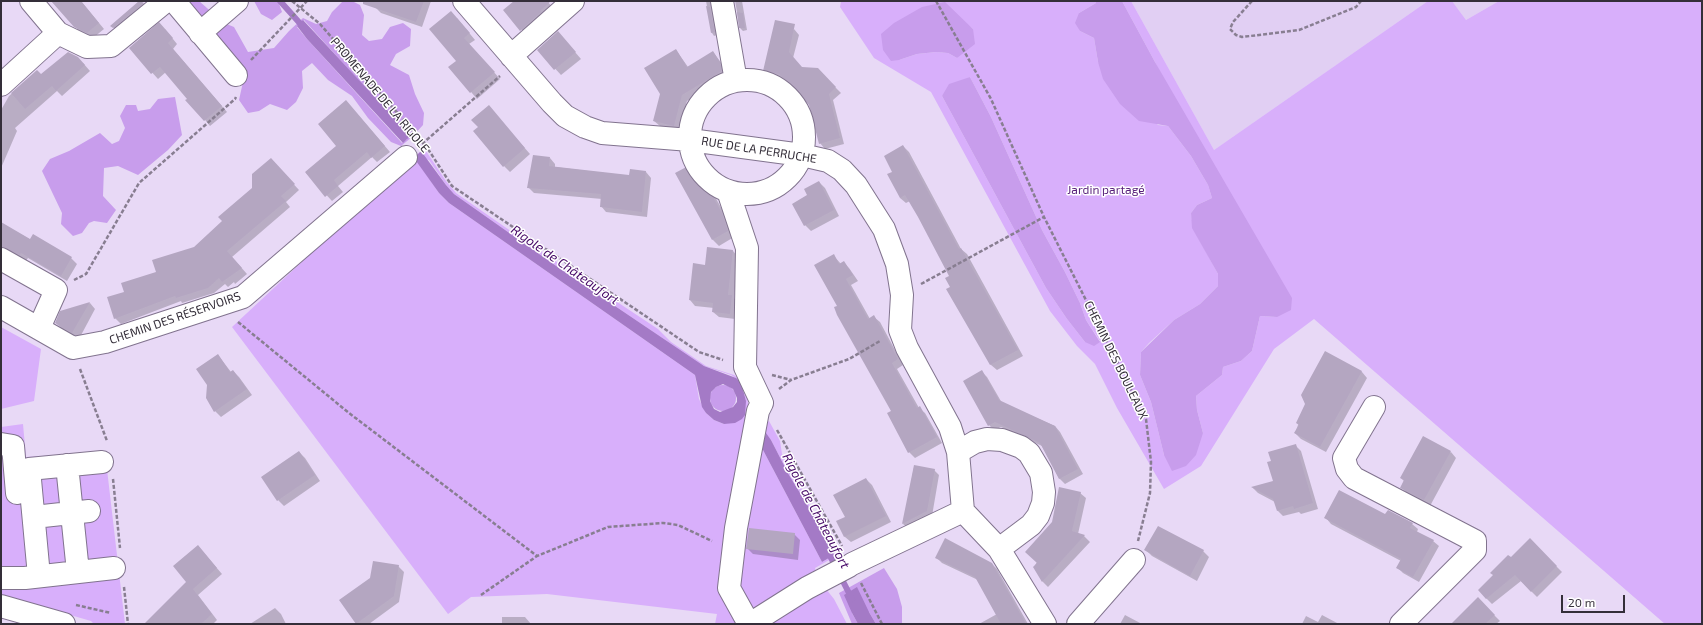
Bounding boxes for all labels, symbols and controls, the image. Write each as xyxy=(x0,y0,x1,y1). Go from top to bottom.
street label: PROMENADE DE LA RIGOLE xyxy=(328,35,432,155)
street label: RUE DE LA PERRUCHE xyxy=(700,134,818,166)
park label: Jardin partagé xyxy=(1067,183,1145,197)
water label: Rigole de Châteaufort xyxy=(508,222,622,308)
street label: CHEMIN DES RÉSERVOIRS xyxy=(107,289,243,347)
street label: CHEMIN DES BOULEAUX xyxy=(1081,299,1151,421)
water label: Rigole de Châteaufort xyxy=(779,451,853,571)
scale bar xyxy=(1563,587,1627,613)
text: 20 m xyxy=(1568,595,1595,609)

